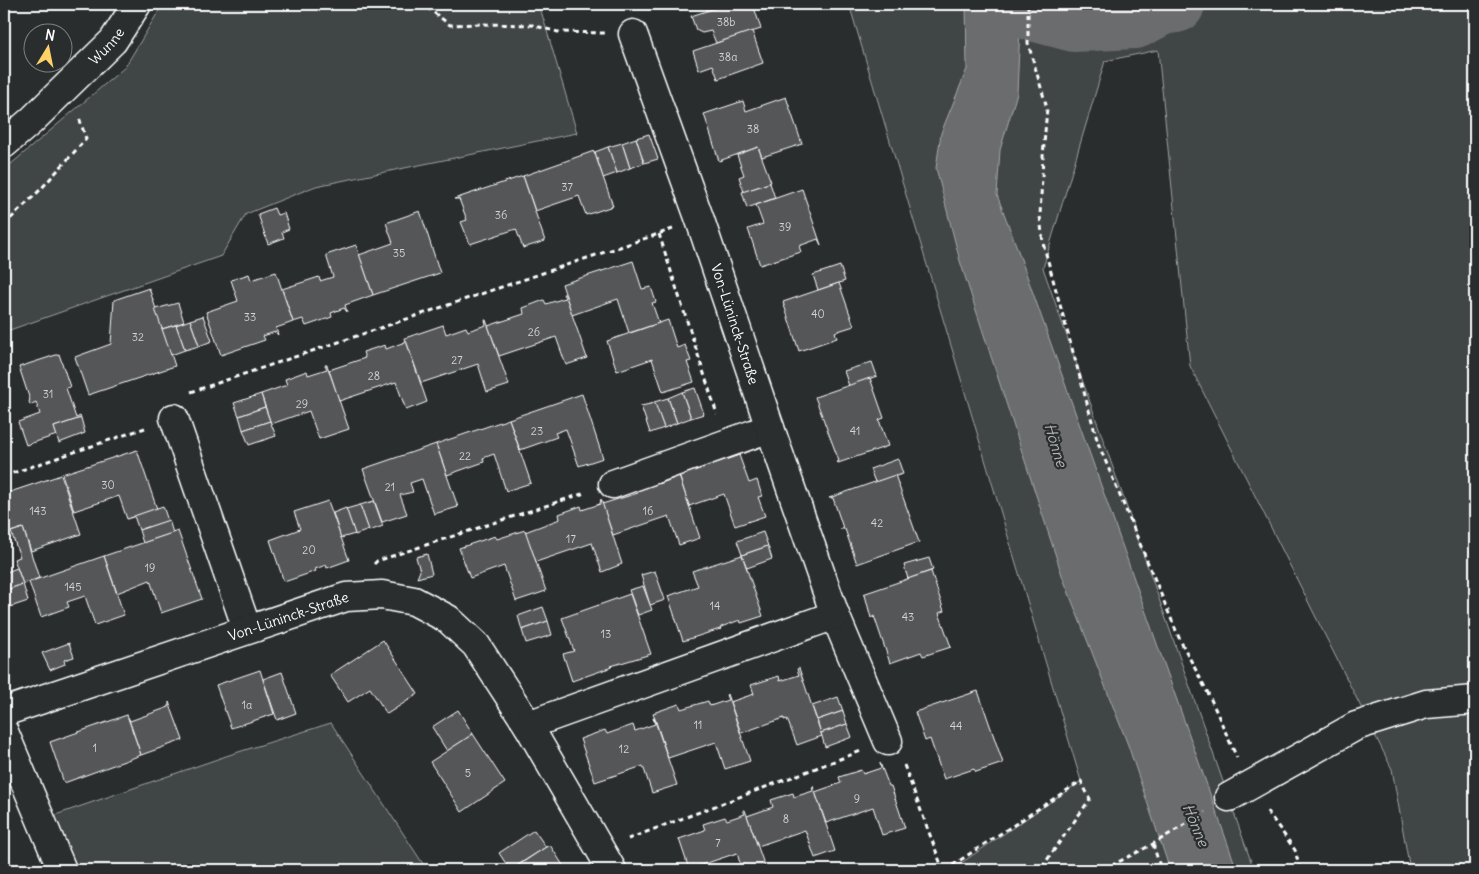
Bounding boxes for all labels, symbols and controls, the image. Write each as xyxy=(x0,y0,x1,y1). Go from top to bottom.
house number: 38b xyxy=(717,15,735,29)
north arrow xyxy=(22,22,72,72)
street label: Wunne xyxy=(85,24,128,69)
text: N xyxy=(44,25,57,45)
house number: 38a xyxy=(719,50,737,64)
house number: 38 xyxy=(747,122,759,136)
house number: 37 xyxy=(561,180,573,194)
house number: 36 xyxy=(495,208,507,222)
house number: 39 xyxy=(779,220,791,234)
house number: 35 xyxy=(393,246,405,260)
street label: Von-Lüninck-Straße xyxy=(707,261,763,387)
house number: 40 xyxy=(811,307,825,321)
house number: 33 xyxy=(244,310,256,324)
house number: 26 xyxy=(528,325,540,339)
house number: 32 xyxy=(132,330,144,344)
house number: 27 xyxy=(451,353,463,367)
house number: 28 xyxy=(368,369,380,383)
house number: 31 xyxy=(43,387,53,401)
house number: 29 xyxy=(296,397,308,411)
water label: Hönne xyxy=(1040,421,1072,470)
house number: 23 xyxy=(531,424,543,438)
house number: 41 xyxy=(850,424,860,438)
house number: 22 xyxy=(459,449,471,463)
house number: 30 xyxy=(101,478,115,492)
house number: 21 xyxy=(385,480,395,494)
house number: 143 xyxy=(30,504,46,518)
house number: 16 xyxy=(643,504,653,518)
house number: 42 xyxy=(871,516,883,530)
house number: 17 xyxy=(566,532,576,546)
house number: 20 xyxy=(302,543,316,557)
house number: 19 xyxy=(145,561,155,575)
house number: 145 xyxy=(64,580,82,594)
street label: Von-Lüninck-Straße xyxy=(226,588,351,645)
house number: 14 xyxy=(710,599,720,613)
house number: 43 xyxy=(902,610,914,624)
house number: 13 xyxy=(601,627,611,641)
house number: 1a xyxy=(242,698,252,712)
house number: 11 xyxy=(694,718,702,732)
house number: 44 xyxy=(950,719,962,733)
house number: 1 xyxy=(93,741,97,755)
house number: 12 xyxy=(619,742,629,756)
house number: 5 xyxy=(465,766,471,780)
house number: 9 xyxy=(854,792,860,806)
water label: Hönne xyxy=(1179,801,1214,850)
house number: 8 xyxy=(783,812,789,826)
house number: 7 xyxy=(715,836,721,850)

